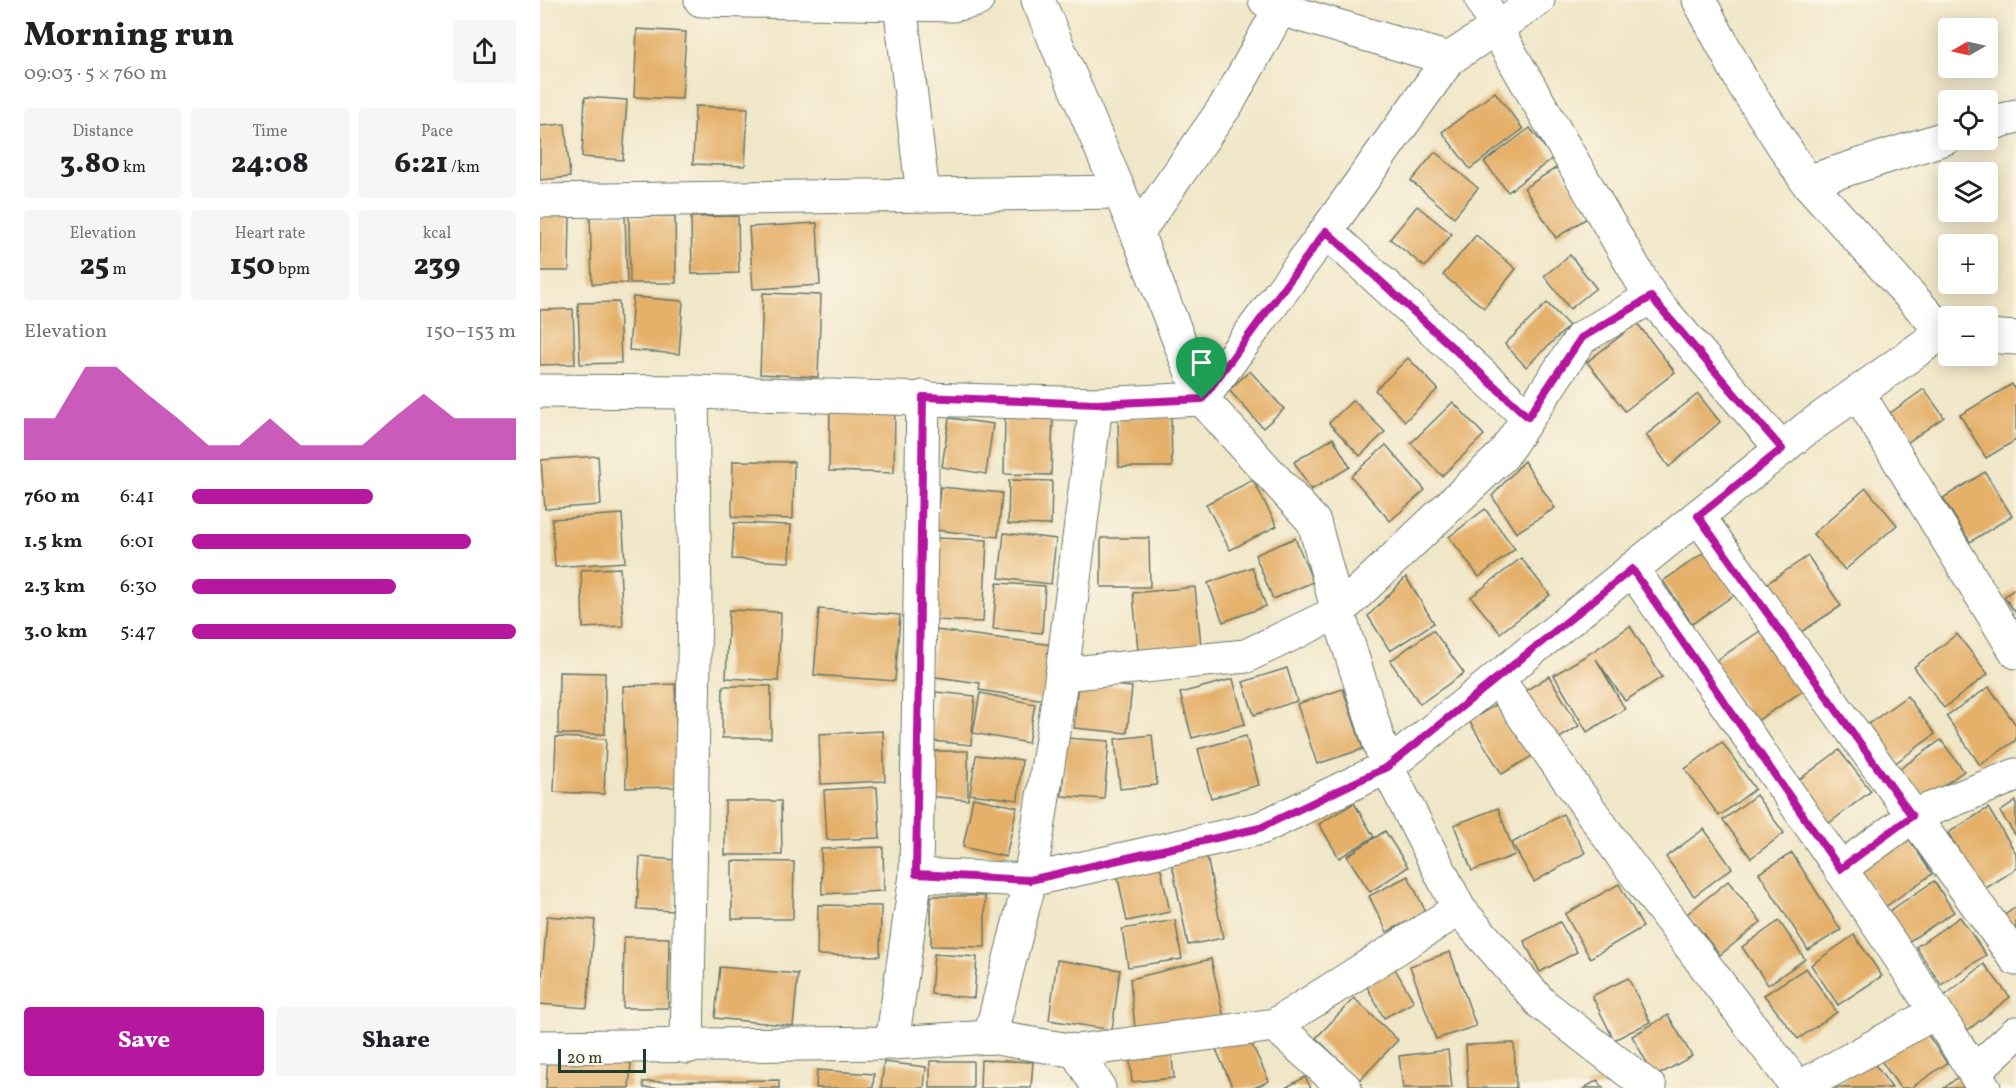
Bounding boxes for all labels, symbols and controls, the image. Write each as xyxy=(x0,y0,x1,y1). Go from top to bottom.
text: Morning run xyxy=(24,14,234,60)
north arrow xyxy=(1938,18,1998,78)
map controls xyxy=(1938,18,1998,366)
button: share xyxy=(453,20,516,83)
text: 09:03 · 5 × 760 m xyxy=(24,60,167,88)
button: locate xyxy=(1938,90,1998,150)
text: Distance xyxy=(72,121,134,143)
text: Time xyxy=(252,121,288,143)
text: Pace xyxy=(421,121,453,143)
text: 3.80 xyxy=(60,143,120,185)
text: 24:08 xyxy=(231,143,309,185)
text: 6:21 xyxy=(394,143,448,185)
text: km xyxy=(120,157,146,179)
text: /km xyxy=(448,157,480,179)
button: layers xyxy=(1938,162,1998,222)
text: Elevation xyxy=(70,223,136,245)
text: Heart rate xyxy=(235,223,305,245)
text: kcal xyxy=(423,223,451,245)
button: + xyxy=(1938,234,1998,294)
text: 25 xyxy=(79,245,109,287)
text: 150 xyxy=(230,245,275,287)
text: 239 xyxy=(413,245,461,287)
text: m xyxy=(109,259,127,281)
text: bpm xyxy=(275,259,310,281)
button: − xyxy=(1938,306,1998,366)
text: Elevation xyxy=(24,318,107,346)
text: 150–153 m xyxy=(426,318,516,346)
pin xyxy=(1176,337,1227,399)
icon: arrive xyxy=(1185,346,1218,379)
text: 760 m xyxy=(24,483,80,511)
text: 6:41 xyxy=(120,483,155,511)
text: 1.5 km xyxy=(24,528,83,556)
text: 6:01 xyxy=(120,528,155,556)
text: 2.3 km xyxy=(24,573,85,601)
text: 6:30 xyxy=(120,573,157,601)
text: 3.0 km xyxy=(24,618,88,646)
text: 5:47 xyxy=(120,618,156,646)
button: Save xyxy=(24,1007,264,1076)
button: Share xyxy=(276,1007,516,1076)
scale bar xyxy=(558,1046,646,1074)
text: 20 m xyxy=(567,1048,602,1070)

